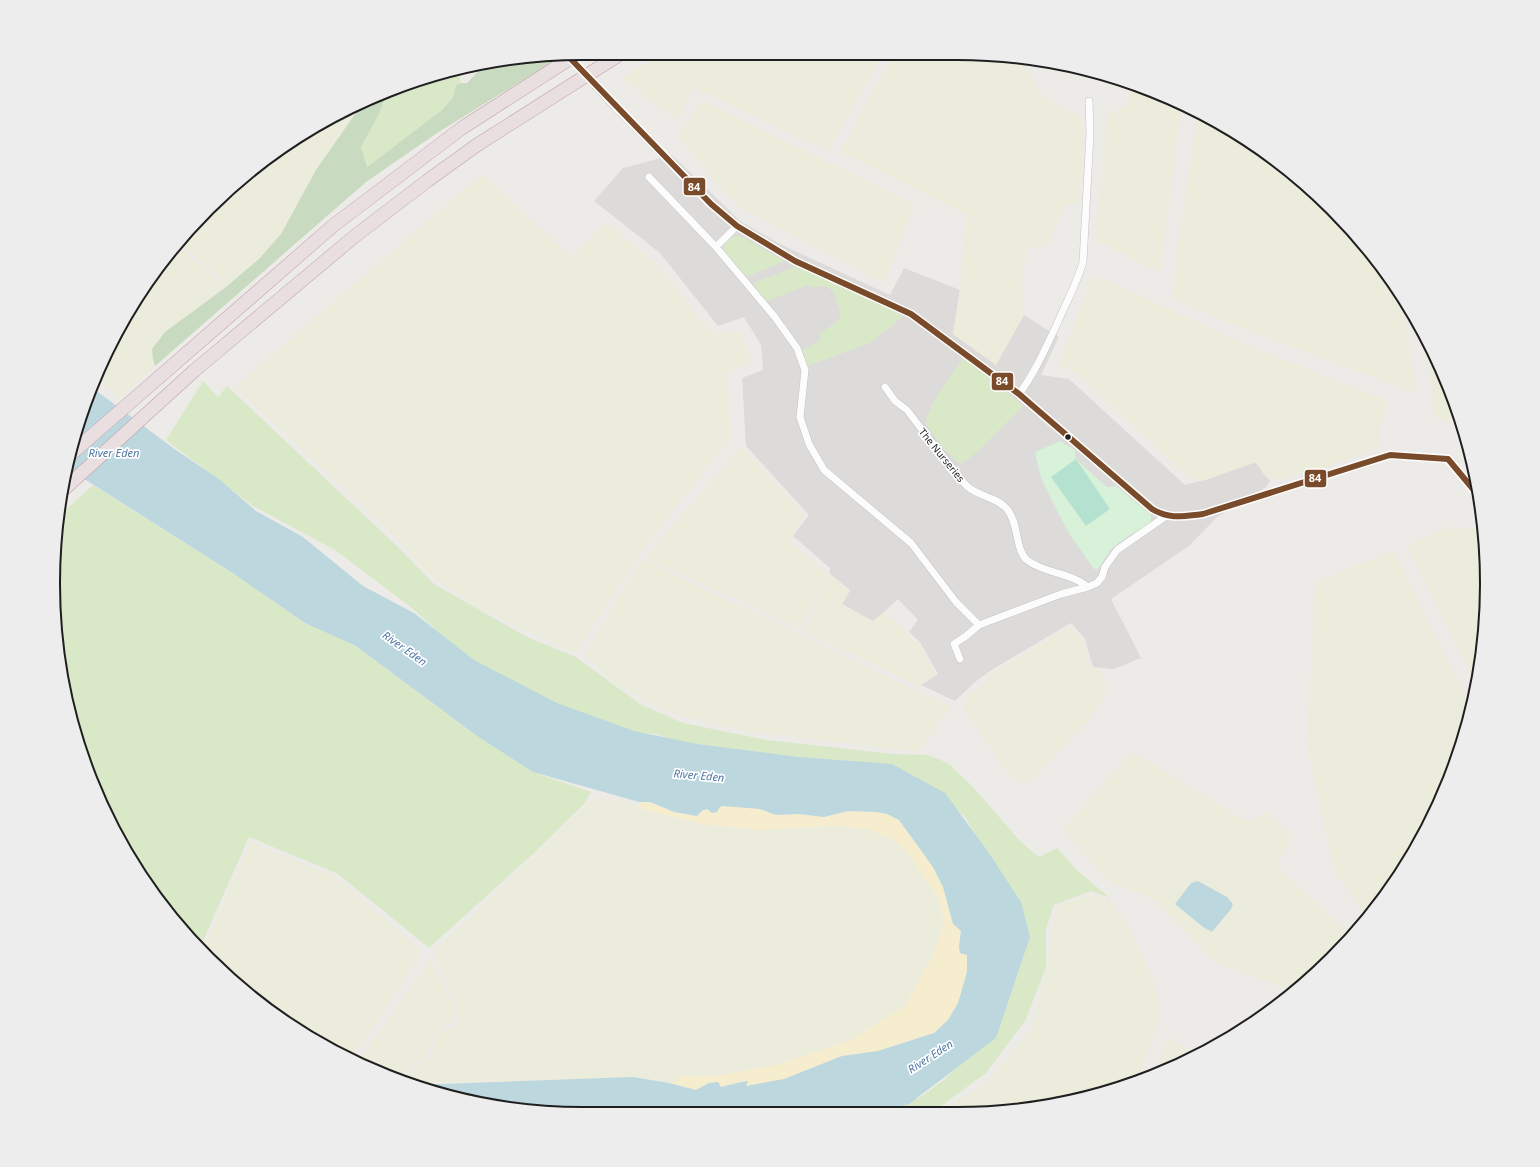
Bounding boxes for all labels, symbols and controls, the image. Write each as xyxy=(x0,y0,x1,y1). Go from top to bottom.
line badge: 84 xyxy=(683,177,706,196)
text: 84 xyxy=(688,179,701,194)
line badge: 84 xyxy=(991,372,1014,391)
text: 84 xyxy=(996,373,1009,388)
street label: The Nurseries xyxy=(916,425,968,485)
unlabelled marker xyxy=(1063,432,1073,442)
water label: River Eden xyxy=(89,445,139,460)
line badge: 84 xyxy=(1304,469,1327,488)
text: 84 xyxy=(1309,470,1322,485)
water label: River Eden xyxy=(380,627,430,669)
water label: River Eden xyxy=(673,765,725,785)
water label: River Eden xyxy=(905,1036,955,1076)

